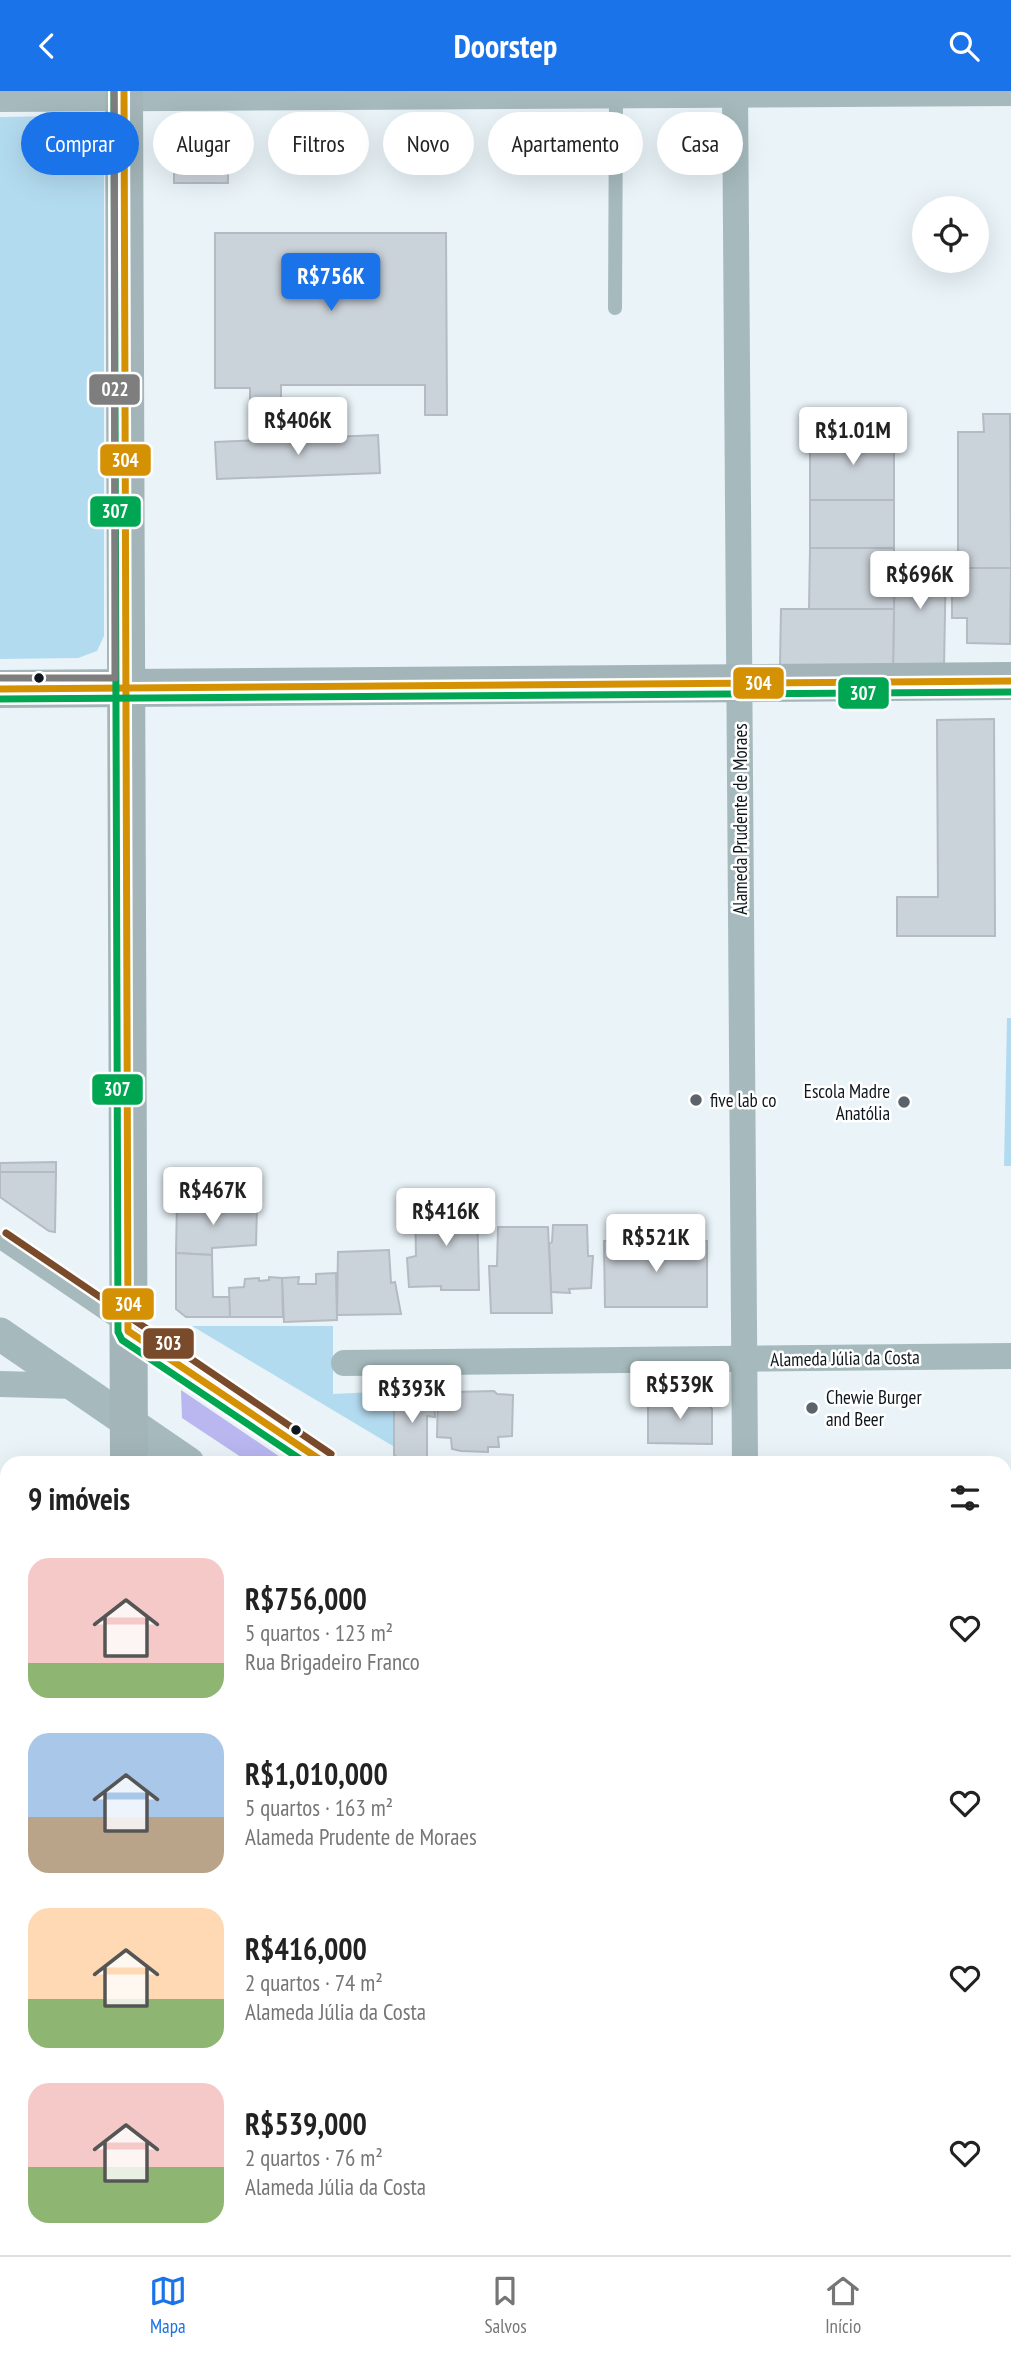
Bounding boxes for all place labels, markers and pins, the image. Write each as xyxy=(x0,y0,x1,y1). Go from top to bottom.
pin: R$756K xyxy=(274,253,388,313)
pin: R$406K xyxy=(241,397,355,457)
pin: R$1.01M xyxy=(788,407,918,467)
pin: R$696K xyxy=(863,552,977,611)
unlabelled marker xyxy=(32,671,46,685)
place label: Escola Madre Anatólia xyxy=(804,1079,890,1125)
place label: five lab co xyxy=(710,1088,777,1112)
marker: five lab co xyxy=(688,1092,704,1108)
marker: Escola Madre Anatólia xyxy=(896,1094,912,1110)
pin: R$467K xyxy=(156,1167,270,1227)
pin: R$416K xyxy=(389,1189,503,1248)
pin: R$521K xyxy=(599,1215,713,1274)
pin: R$539K xyxy=(623,1361,737,1421)
pin: R$393K xyxy=(355,1365,469,1425)
place label: Chewie Burger and Beer xyxy=(826,1385,922,1431)
marker: Chewie Burger and Beer xyxy=(804,1400,820,1416)
unlabelled marker xyxy=(289,1423,303,1437)

